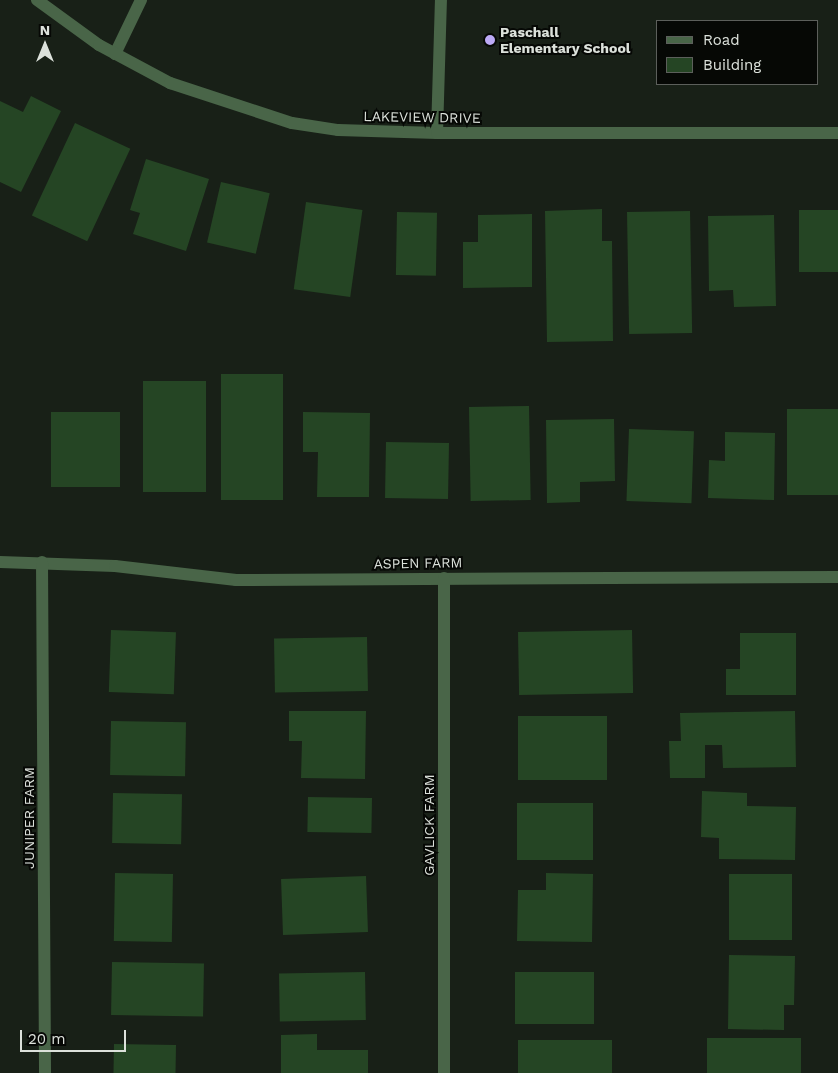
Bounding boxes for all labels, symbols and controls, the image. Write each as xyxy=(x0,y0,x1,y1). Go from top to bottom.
north arrow xyxy=(20,20,70,70)
legend xyxy=(656,20,818,85)
text: N xyxy=(40,22,50,38)
place label: Paschall Elementary School xyxy=(500,24,631,56)
text: Road xyxy=(703,31,740,49)
marker: Paschall Elementary School xyxy=(484,34,496,46)
text: Building xyxy=(703,56,761,74)
street label: LAKEVIEW DRIVE xyxy=(363,108,481,126)
street label: ASPEN FARM xyxy=(374,554,462,572)
street label: JUNIPER FARM xyxy=(21,767,37,869)
street label: GAVLICK FARM xyxy=(421,774,437,876)
scale bar xyxy=(22,1020,129,1052)
text: 20 m xyxy=(28,1030,66,1048)

